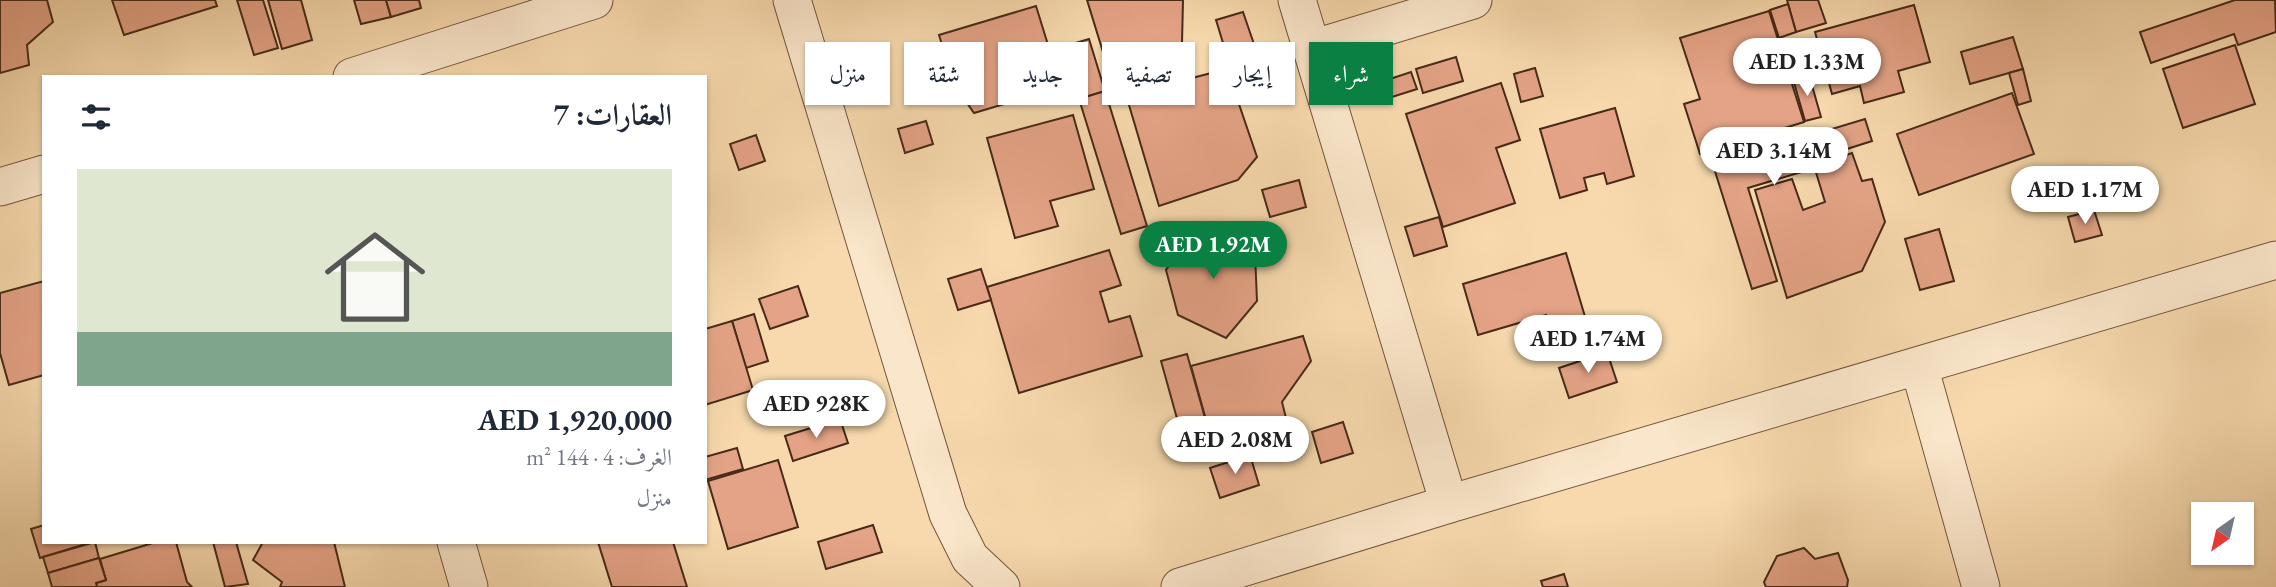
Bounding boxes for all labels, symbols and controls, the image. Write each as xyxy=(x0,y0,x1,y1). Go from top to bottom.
pin: AED 1.33M xyxy=(1727,38,1887,98)
chip: منزل xyxy=(805,42,890,105)
chip: شقة xyxy=(904,42,984,105)
chip: جديد xyxy=(998,42,1088,105)
chip: تصفية xyxy=(1102,42,1195,105)
chip: إيجار xyxy=(1209,42,1295,105)
chip: شراء xyxy=(1309,42,1393,105)
text: AED 1.33M xyxy=(1749,46,1865,76)
text: العقارات: 7 xyxy=(553,95,672,134)
icon: filters xyxy=(77,98,115,136)
pin: AED 3.14M xyxy=(1694,128,1854,187)
text: AED 3.14M xyxy=(1716,135,1832,165)
pin: AED 1.17M xyxy=(2005,166,2165,226)
text: AED 1.17M xyxy=(2027,174,2143,204)
icon: home xyxy=(312,214,438,340)
pin: AED 1.92M xyxy=(1133,222,1293,281)
text: AED 1.92M xyxy=(1155,229,1271,259)
pin: AED 1.74M xyxy=(1508,316,1668,375)
text: AED 1.74M xyxy=(1530,323,1646,353)
pin: AED 928K xyxy=(744,380,888,440)
text: AED 928K xyxy=(763,388,869,418)
text: AED 1,920,000 xyxy=(478,400,672,439)
pin: AED 2.08M xyxy=(1155,416,1315,476)
text: AED 2.08M xyxy=(1177,424,1293,454)
text: الغرف: 4 · 144 m² xyxy=(526,442,672,472)
text: منزل xyxy=(637,483,672,513)
north arrow xyxy=(2191,502,2254,565)
map controls xyxy=(2191,502,2254,565)

